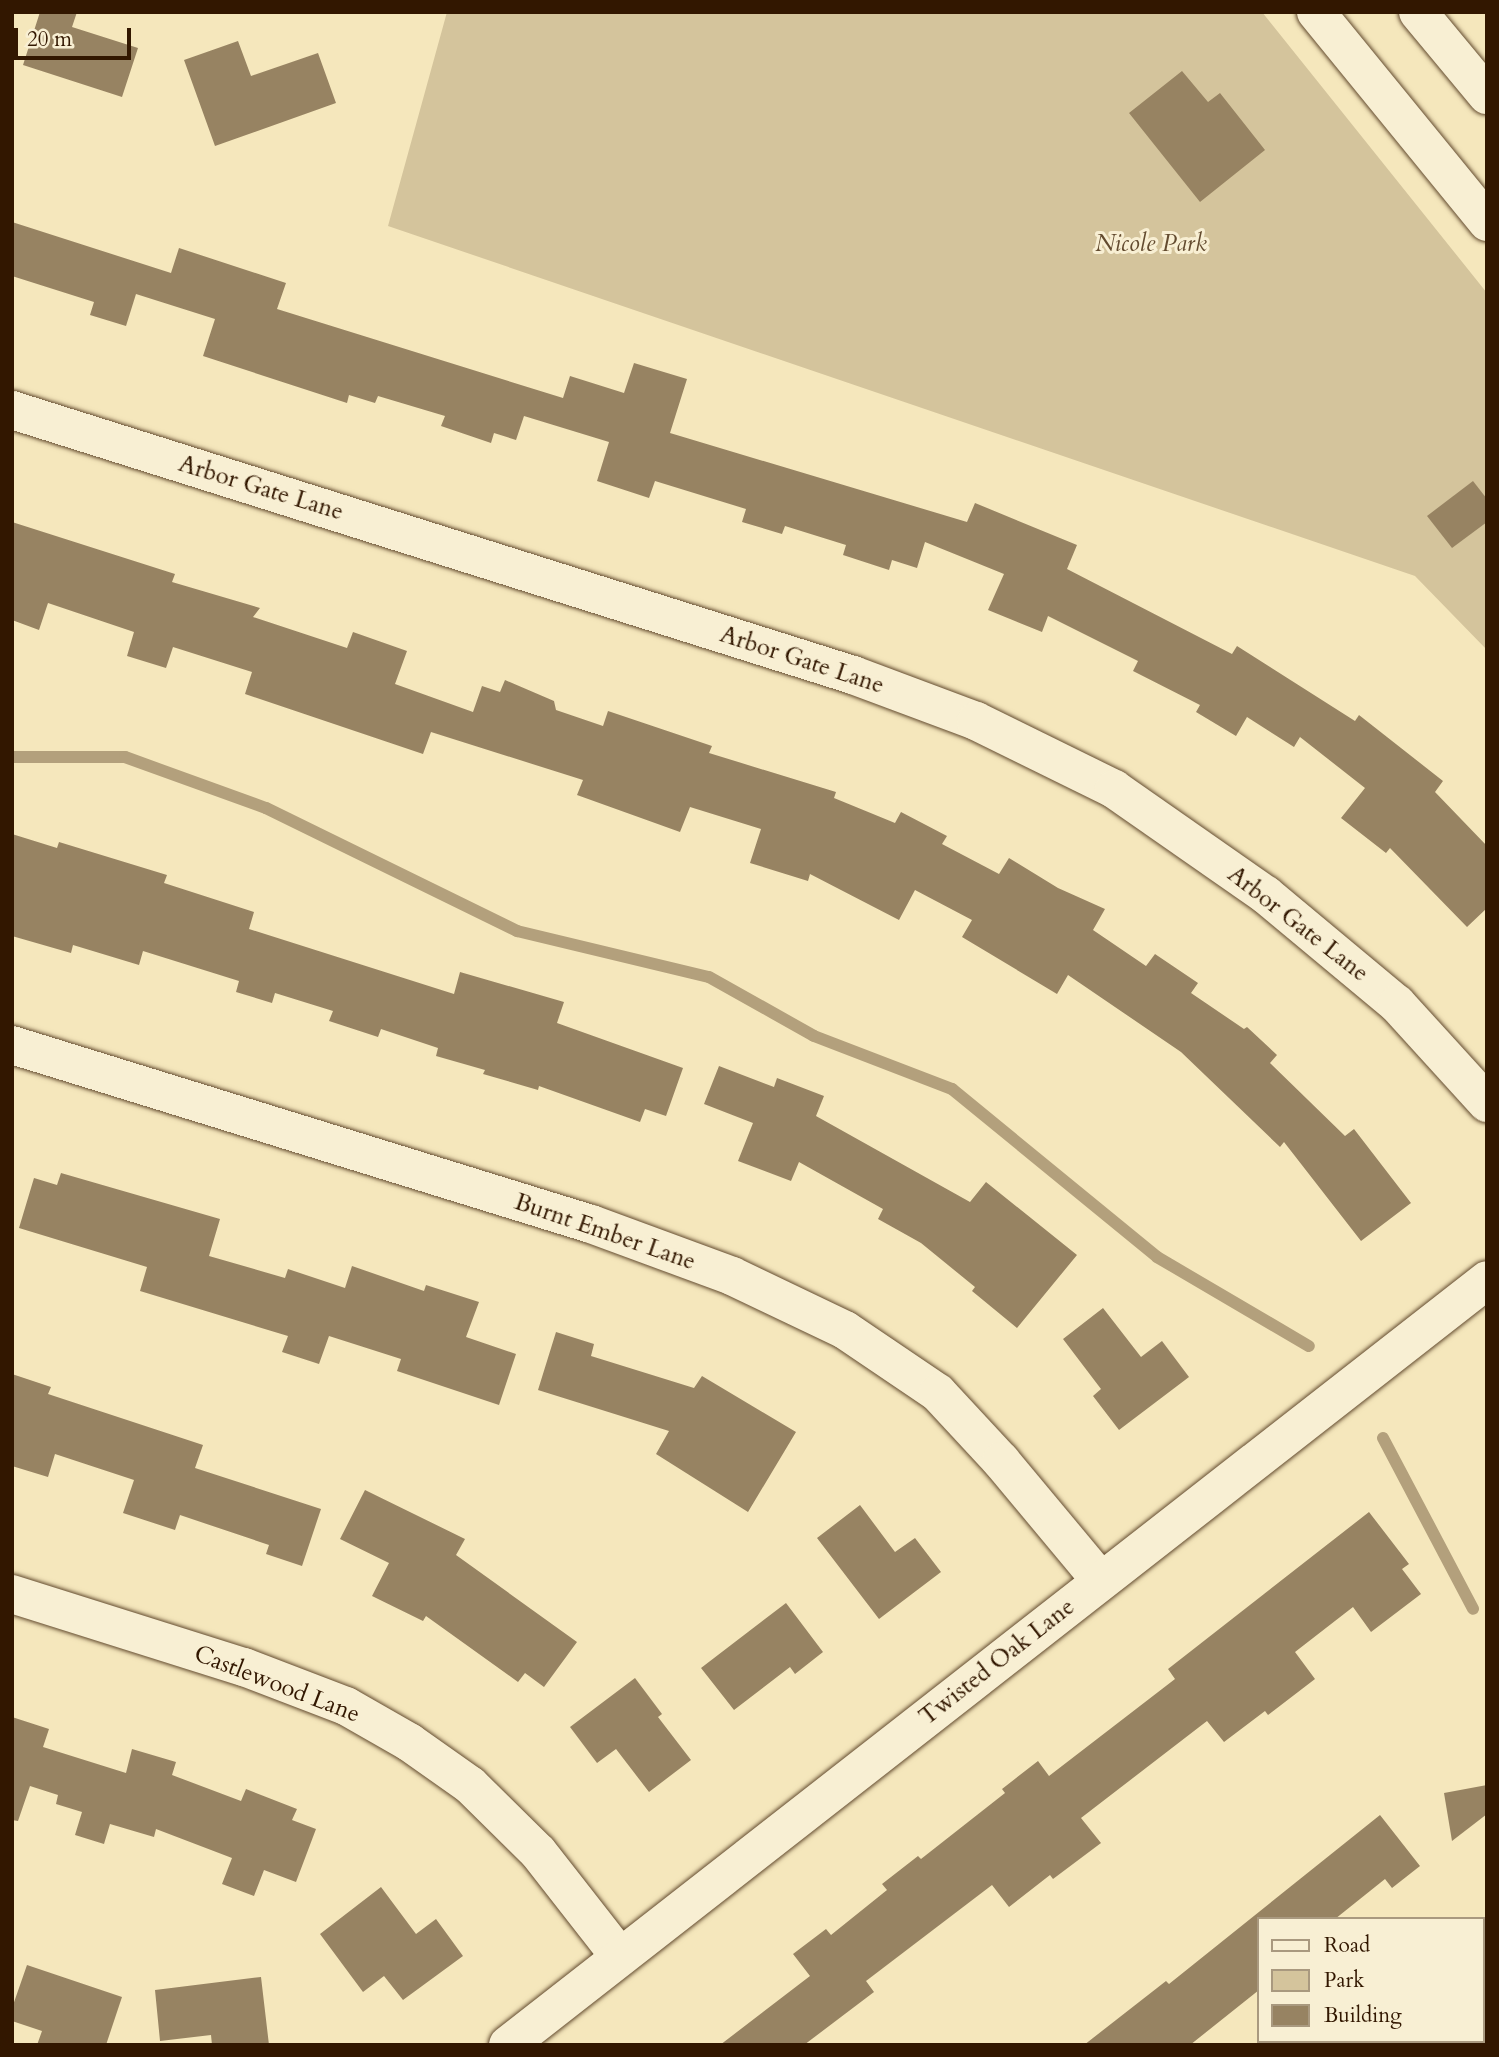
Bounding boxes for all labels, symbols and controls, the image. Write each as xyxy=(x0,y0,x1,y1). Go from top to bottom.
scale bar xyxy=(18,14,135,58)
text: 20 m xyxy=(27,25,72,54)
park label: Nicole Park xyxy=(1095,230,1207,258)
street label: Arbor Gate Lane xyxy=(175,449,347,527)
street label: Arbor Gate Lane xyxy=(716,620,888,700)
street label: Arbor Gate Lane xyxy=(1222,860,1374,988)
street label: Burnt Ember Lane xyxy=(511,1188,699,1276)
street label: Twisted Oak Lane xyxy=(914,1592,1080,1732)
street label: Castlewood Lane xyxy=(190,1639,364,1729)
legend xyxy=(1258,1917,1485,2043)
text: Road xyxy=(1324,1931,1370,1960)
text: Park xyxy=(1324,1966,1364,1995)
text: Building xyxy=(1324,2001,1402,2030)

